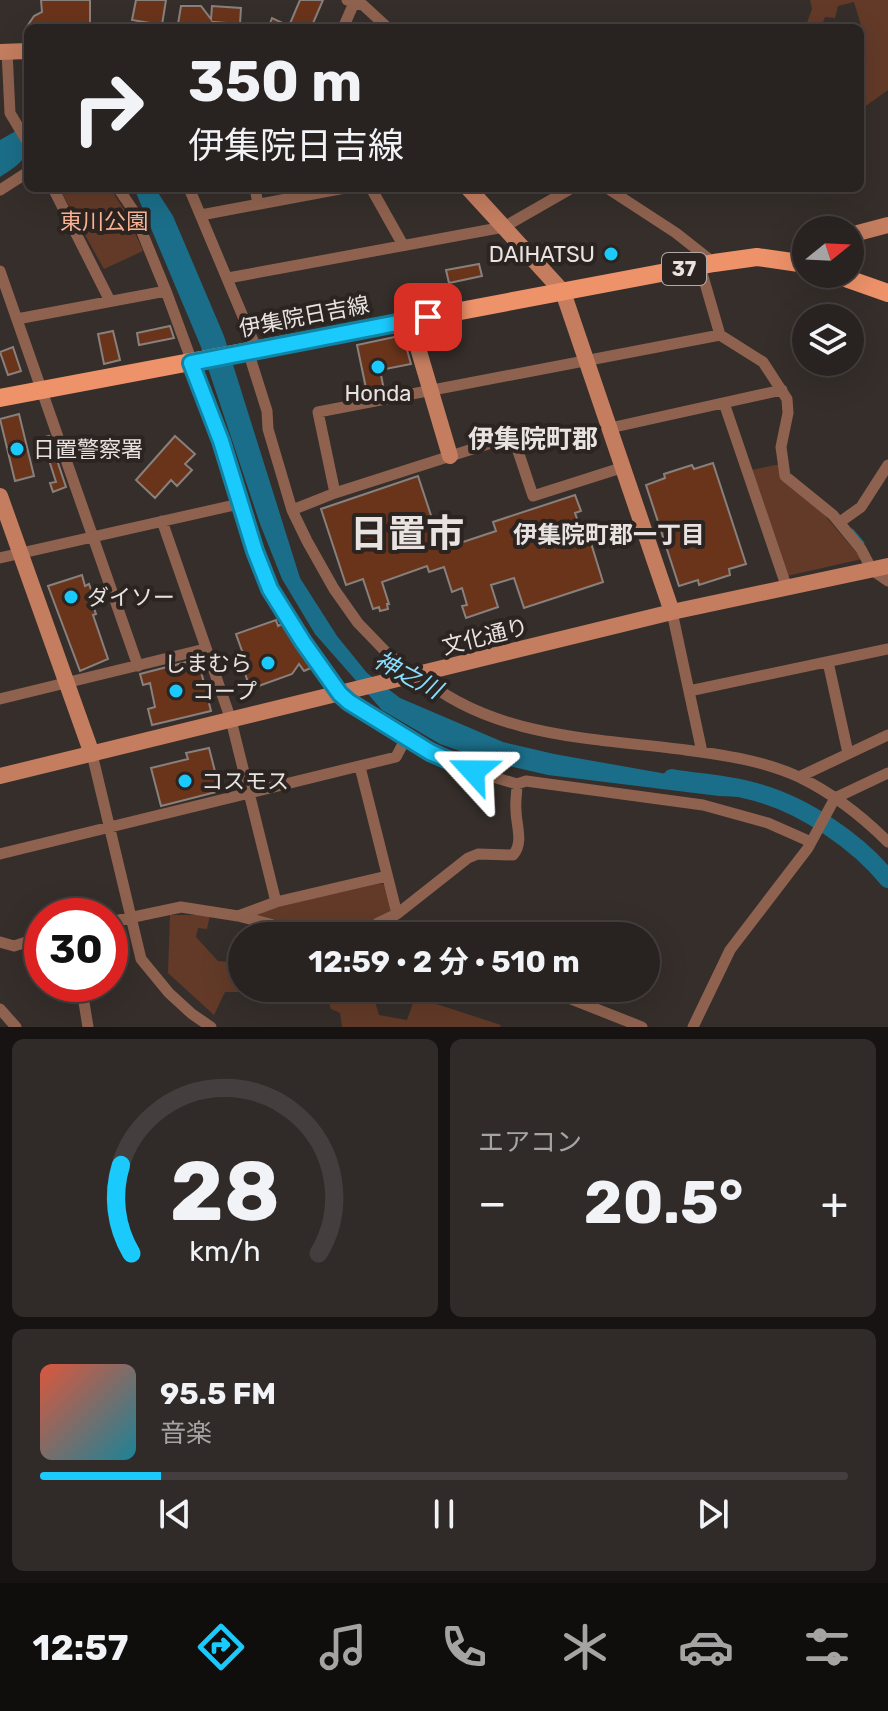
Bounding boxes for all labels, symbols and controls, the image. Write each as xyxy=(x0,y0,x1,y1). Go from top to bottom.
text: 350 m xyxy=(188,49,362,115)
icon: right xyxy=(56,56,160,160)
text: 伊集院日吉線 xyxy=(188,124,404,167)
park label: 東川公園 xyxy=(60,208,148,235)
north arrow xyxy=(792,216,864,288)
map controls xyxy=(792,216,864,376)
place label: DAIHATSU xyxy=(489,241,595,268)
marker: DAIHATSU xyxy=(602,245,620,263)
road number: 37 xyxy=(662,253,706,285)
pin xyxy=(394,283,462,351)
street label: 伊集院日吉線 xyxy=(237,291,371,342)
icon: arrive xyxy=(406,295,450,339)
button: layers xyxy=(792,304,864,376)
marker: Honda xyxy=(369,358,387,376)
place label: Honda xyxy=(345,380,411,407)
district label: 伊集院町郡 xyxy=(468,424,598,455)
place label: 日置警察署 xyxy=(33,436,143,463)
marker: 日置警察署 xyxy=(8,440,26,458)
district label: 日置市 xyxy=(350,511,464,557)
district label: 伊集院町郡一丁目 xyxy=(513,521,705,549)
place label: ダイソー xyxy=(87,584,175,611)
marker: ダイソー xyxy=(62,588,80,606)
street label: 文化通り xyxy=(439,613,531,660)
water label: 神之川 xyxy=(370,646,449,706)
place label: しまむら xyxy=(164,650,252,677)
marker: しまむら xyxy=(259,654,277,672)
place label: コープ xyxy=(192,678,257,705)
marker: コープ xyxy=(167,682,185,700)
position arrow xyxy=(431,729,515,813)
place label: コスモス xyxy=(201,768,289,795)
marker: コスモス xyxy=(176,772,194,790)
speed limit sign: 30 xyxy=(24,898,128,1002)
text: 12:59 · 2 分 · 510 m xyxy=(308,944,580,980)
text: エアコン xyxy=(478,1127,582,1158)
text: 28 xyxy=(170,1142,280,1241)
text: 20.5° xyxy=(584,1167,744,1238)
text: − xyxy=(478,1177,507,1229)
text: + xyxy=(821,1177,848,1229)
text: km/h xyxy=(189,1234,261,1268)
text: 95.5 FM xyxy=(160,1376,276,1412)
text: 音楽 xyxy=(160,1418,212,1449)
icon: previous xyxy=(153,1492,197,1536)
icon: pause xyxy=(422,1492,466,1536)
icon: next xyxy=(691,1492,735,1536)
icon: directions xyxy=(193,1619,249,1675)
icon: music xyxy=(315,1619,371,1675)
icon: phone xyxy=(436,1619,492,1675)
icon: climate xyxy=(557,1619,613,1675)
icon: car xyxy=(678,1619,734,1675)
icon: filters xyxy=(799,1619,855,1675)
text: 12:57 xyxy=(33,1626,128,1669)

